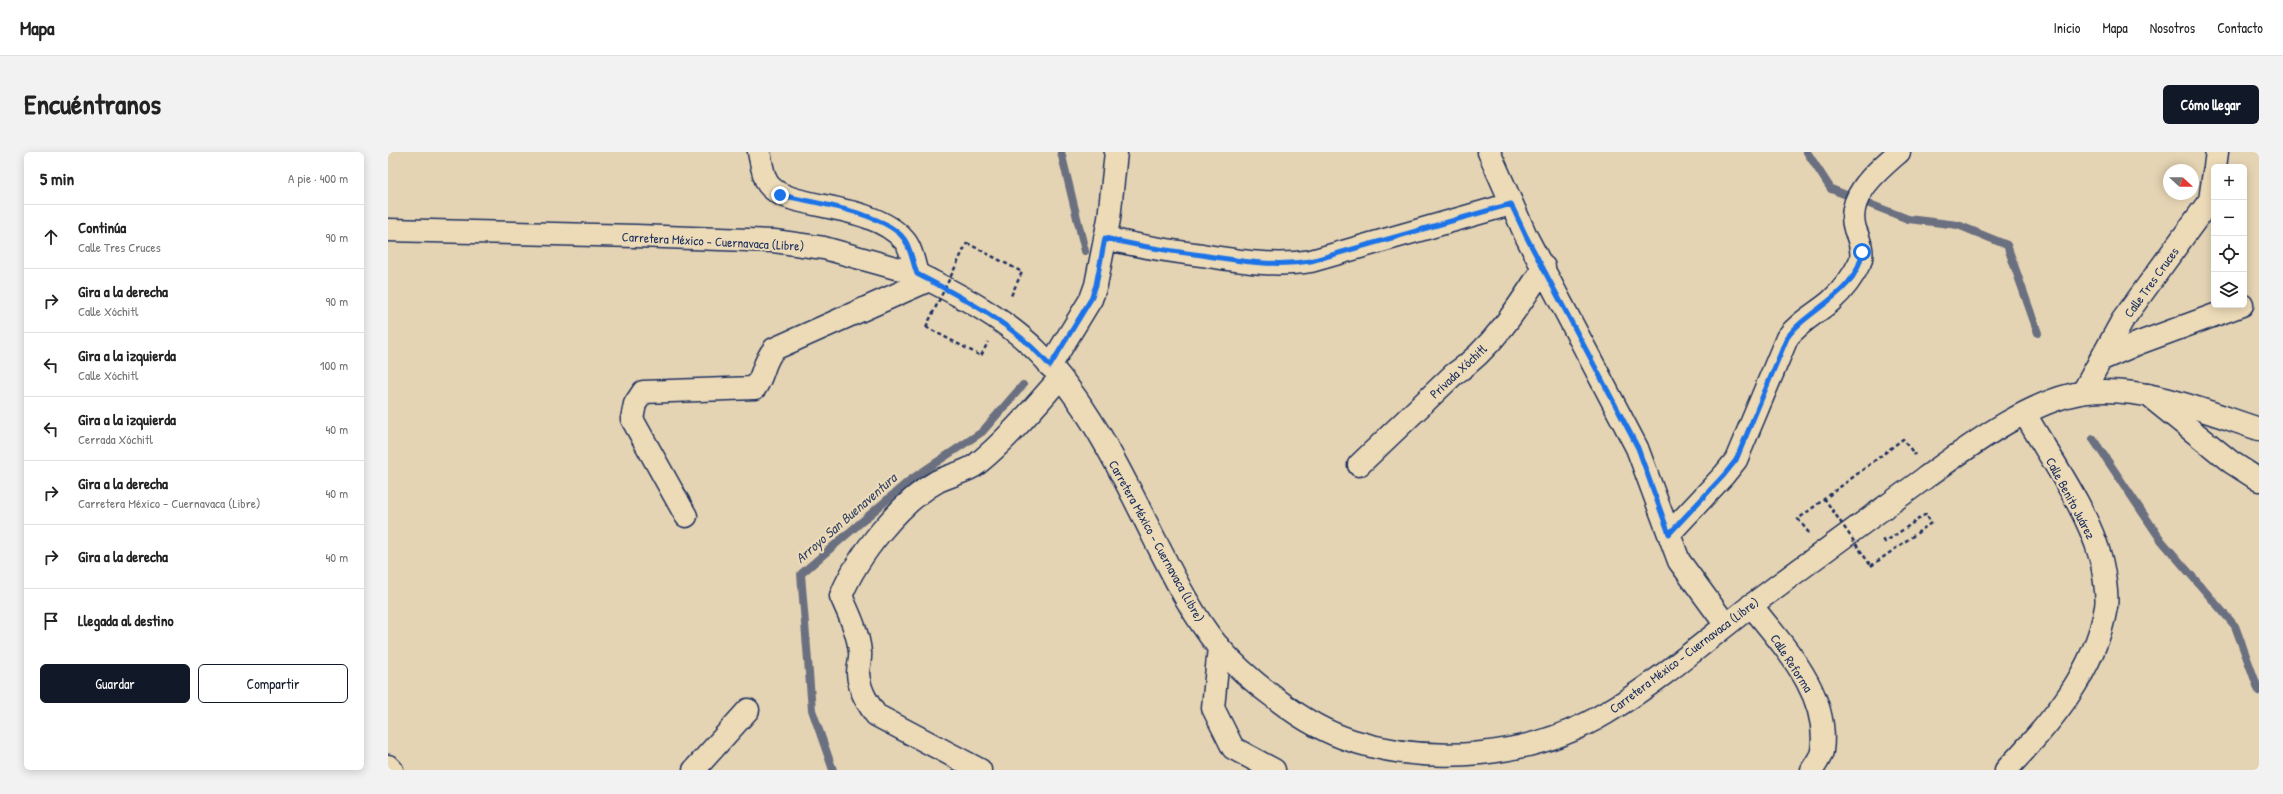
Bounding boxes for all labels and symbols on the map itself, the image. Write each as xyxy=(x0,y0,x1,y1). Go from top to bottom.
north arrow xyxy=(2163,164,2199,200)
route end xyxy=(771,186,789,204)
street label: Carretera México - Cuernavaca (Libre) xyxy=(621,227,805,255)
route start xyxy=(1853,243,1871,261)
street label: Calle Tres Cruces xyxy=(2119,243,2183,321)
street label: Privada Xóchitl xyxy=(1426,339,1491,402)
street label: Calle Benito Juárez xyxy=(2042,454,2100,542)
street label: Carretera México - Cuernavaca (Libre) xyxy=(1105,457,1209,625)
water label: Arroyo San Buenaventura xyxy=(791,467,902,568)
street label: Carretera México - Cuernavaca (Libre) xyxy=(1606,593,1762,717)
street label: Calle Reforma xyxy=(1767,630,1817,696)

